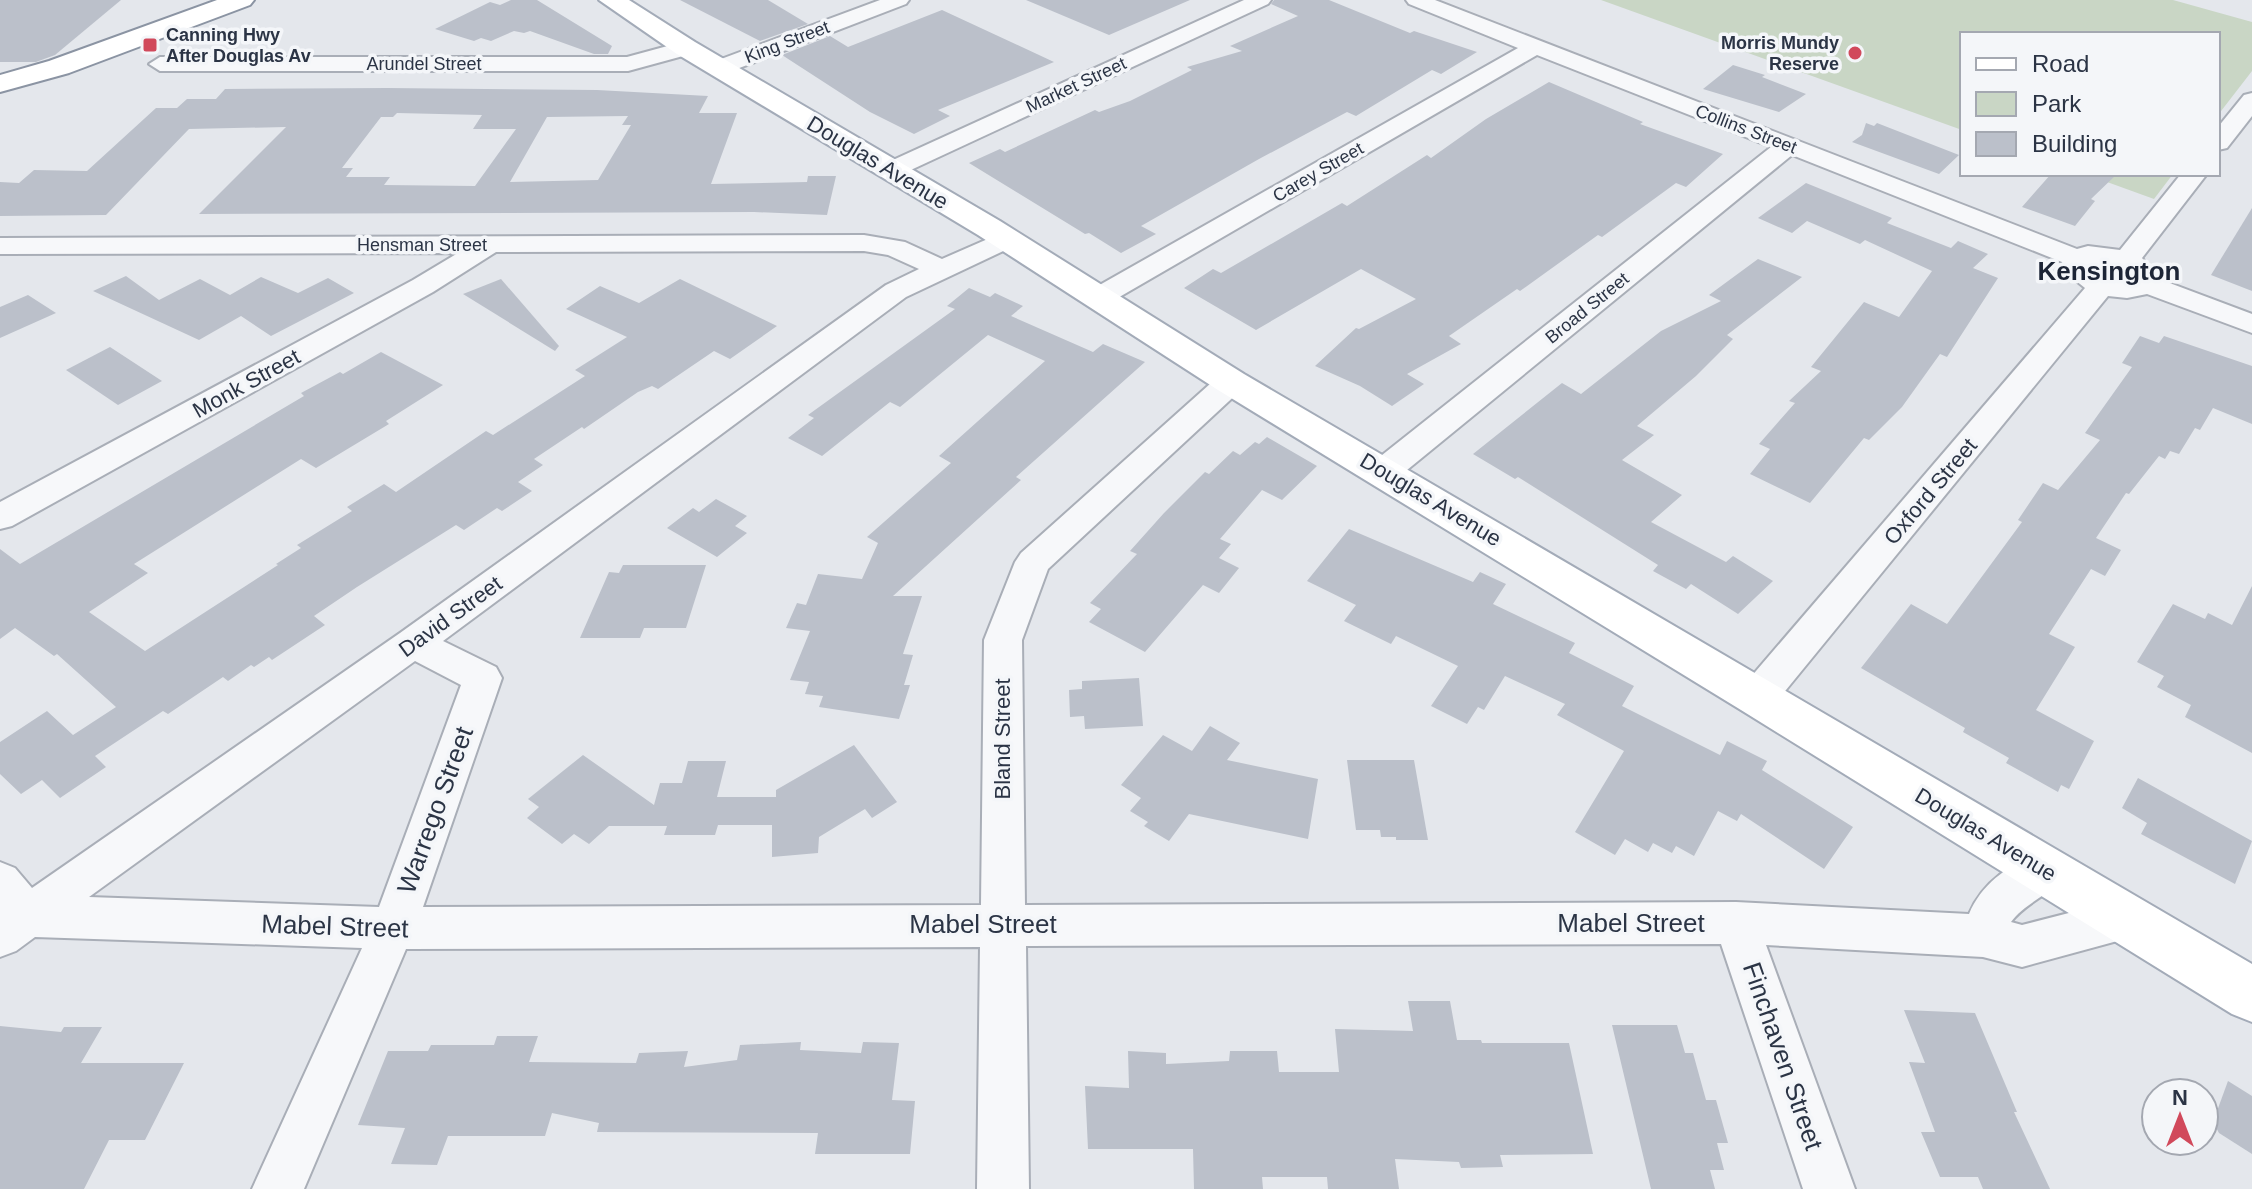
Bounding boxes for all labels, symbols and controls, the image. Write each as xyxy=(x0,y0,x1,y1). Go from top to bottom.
street label: King Street xyxy=(742,17,832,67)
place label: Canning Hwy After Douglas Av xyxy=(166,25,311,66)
legend xyxy=(1960,32,2220,176)
place label: Morris Mundy Reserve xyxy=(1721,33,1839,74)
marker: Canning Hwy After Douglas Av xyxy=(141,36,159,54)
marker: Morris Mundy Reserve xyxy=(1846,44,1864,62)
text: Road xyxy=(2032,50,2089,77)
street label: Market Street xyxy=(1023,53,1129,117)
street label: Arundel Street xyxy=(366,54,482,74)
text: Park xyxy=(2032,90,2082,117)
street label: Collins Street xyxy=(1692,100,1800,158)
street label: Douglas Avenue xyxy=(803,111,953,214)
text: Building xyxy=(2032,130,2117,157)
street label: Carey Street xyxy=(1269,138,1367,206)
street label: Hensman Street xyxy=(357,235,487,255)
district label: Kensington xyxy=(2038,256,2181,286)
street label: Broad Street xyxy=(1541,268,1633,348)
street label: Monk Street xyxy=(188,344,304,423)
street label: Oxford Street xyxy=(1879,433,1982,549)
street label: Douglas Avenue xyxy=(1356,448,1506,551)
street label: David Street xyxy=(394,571,507,662)
street label: Bland Street xyxy=(990,678,1015,800)
street label: Warrego Street xyxy=(391,722,479,898)
street label: Douglas Avenue xyxy=(1911,783,2061,886)
street label: Mabel Street xyxy=(261,908,410,944)
street label: Mabel Street xyxy=(1557,908,1705,938)
street label: Mabel Street xyxy=(909,909,1057,939)
street label: Finchaven Street xyxy=(1737,958,1829,1155)
north arrow xyxy=(2140,1077,2220,1157)
text: N xyxy=(2172,1085,2188,1110)

